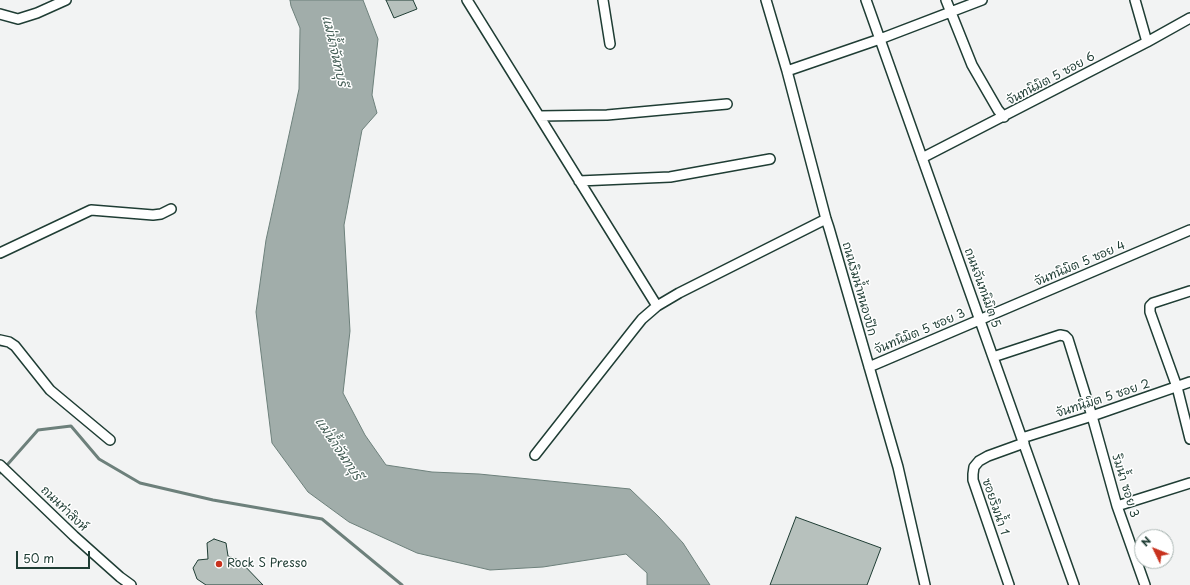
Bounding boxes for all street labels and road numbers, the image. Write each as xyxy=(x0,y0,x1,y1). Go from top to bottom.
street label: จันทนิมิต 5 ซอย 6 xyxy=(1004,50,1098,108)
street label: จันทนิมิต 5 ซอย 4 xyxy=(1032,238,1128,290)
street label: ถนนริมน้ำหนองปึก xyxy=(839,240,879,338)
street label: ถนนจันทนิมิต 5 xyxy=(961,246,1003,330)
street label: จันทนิมิต 5 ซอย 3 xyxy=(872,306,968,358)
street label: จันทนิมิต 5 ซอย 2 xyxy=(1054,377,1152,421)
street label: ริมน้ำ ซอย 3 xyxy=(1109,453,1141,519)
street label: ซอยริมน้ำ 1 xyxy=(979,477,1011,537)
street label: ถนนท่าสิงห์ xyxy=(38,483,90,535)

